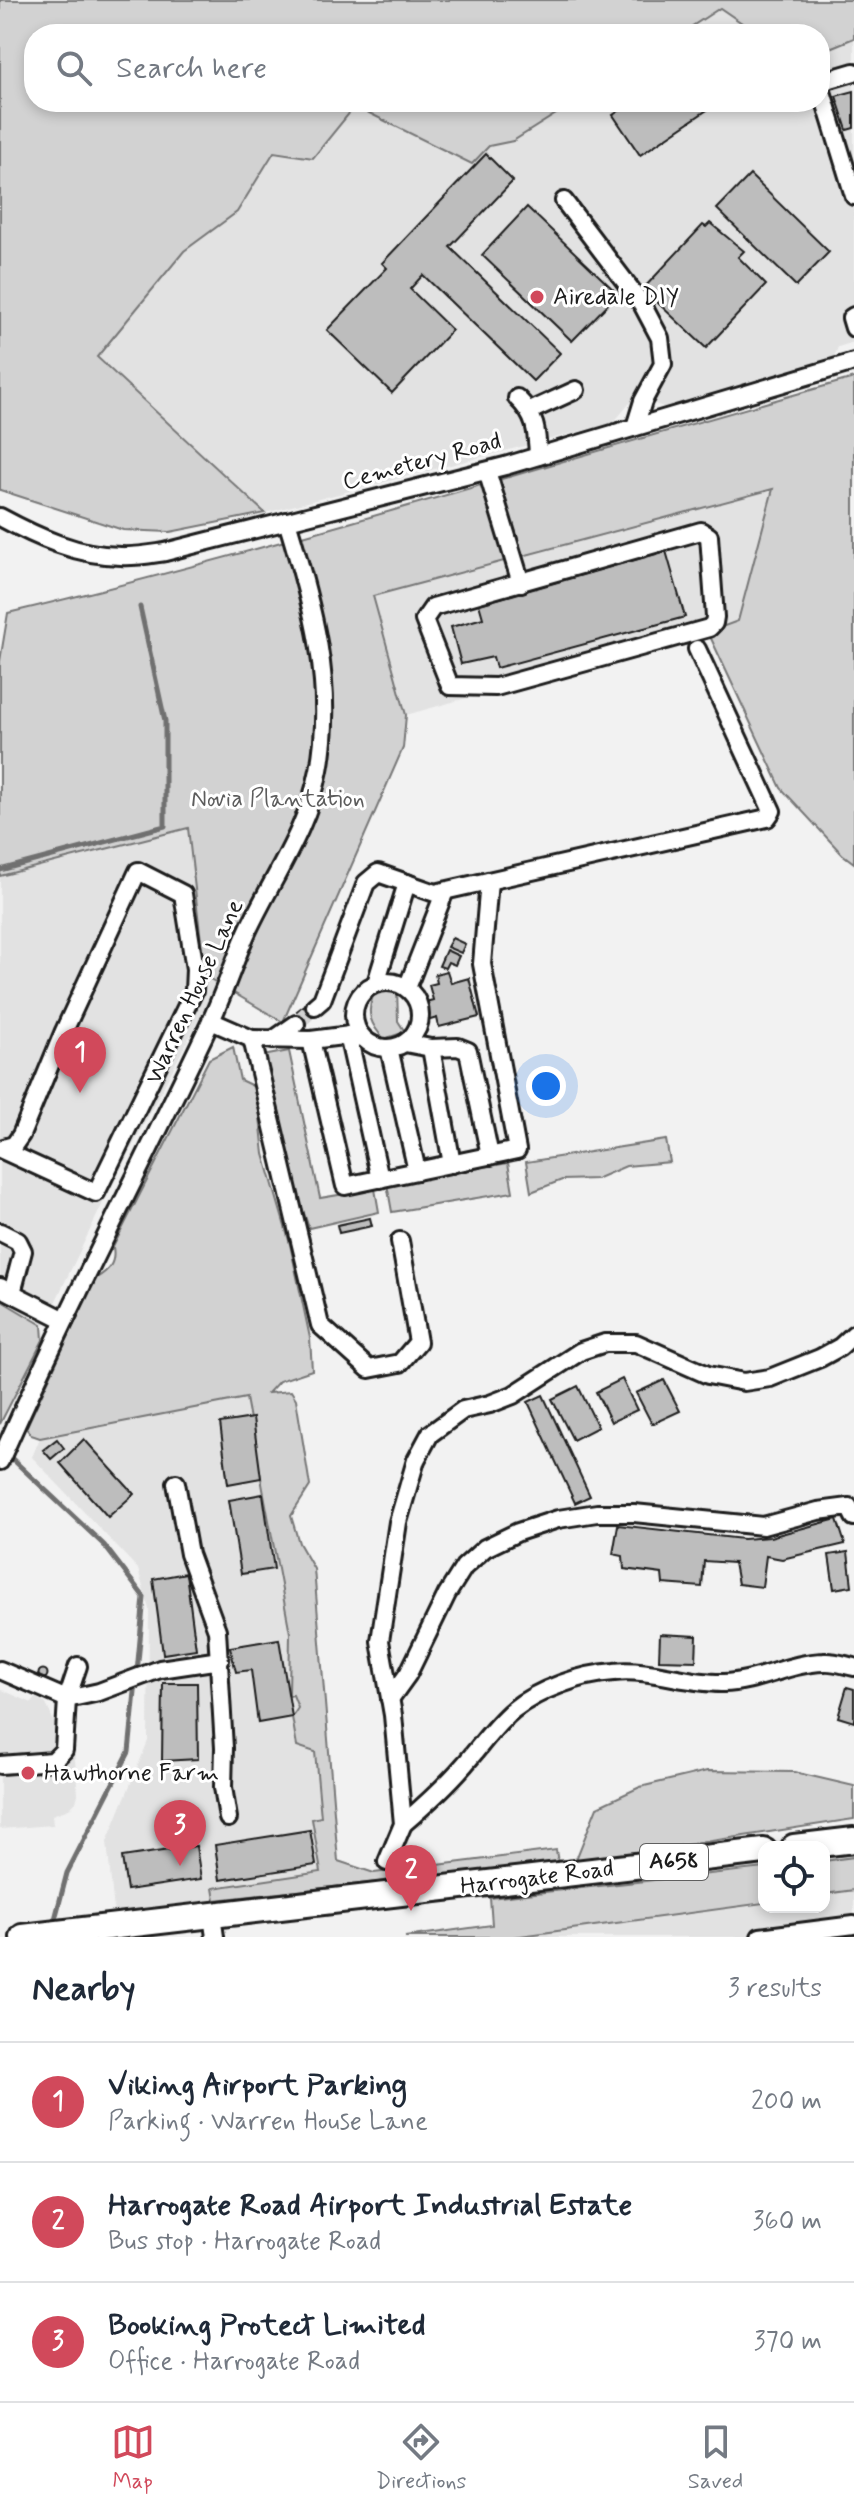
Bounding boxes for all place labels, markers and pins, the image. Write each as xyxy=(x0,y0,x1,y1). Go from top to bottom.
place label: Airedale DIY xyxy=(553,282,679,313)
marker: Airedale DIY xyxy=(528,288,546,306)
pin: 1 xyxy=(54,1027,106,1093)
place label: Hawthorne Farm xyxy=(44,1758,219,1789)
marker: Hawthorne Farm xyxy=(19,1764,37,1782)
pin: 3 xyxy=(154,1800,206,1866)
pin: 2 xyxy=(385,1845,437,1911)

